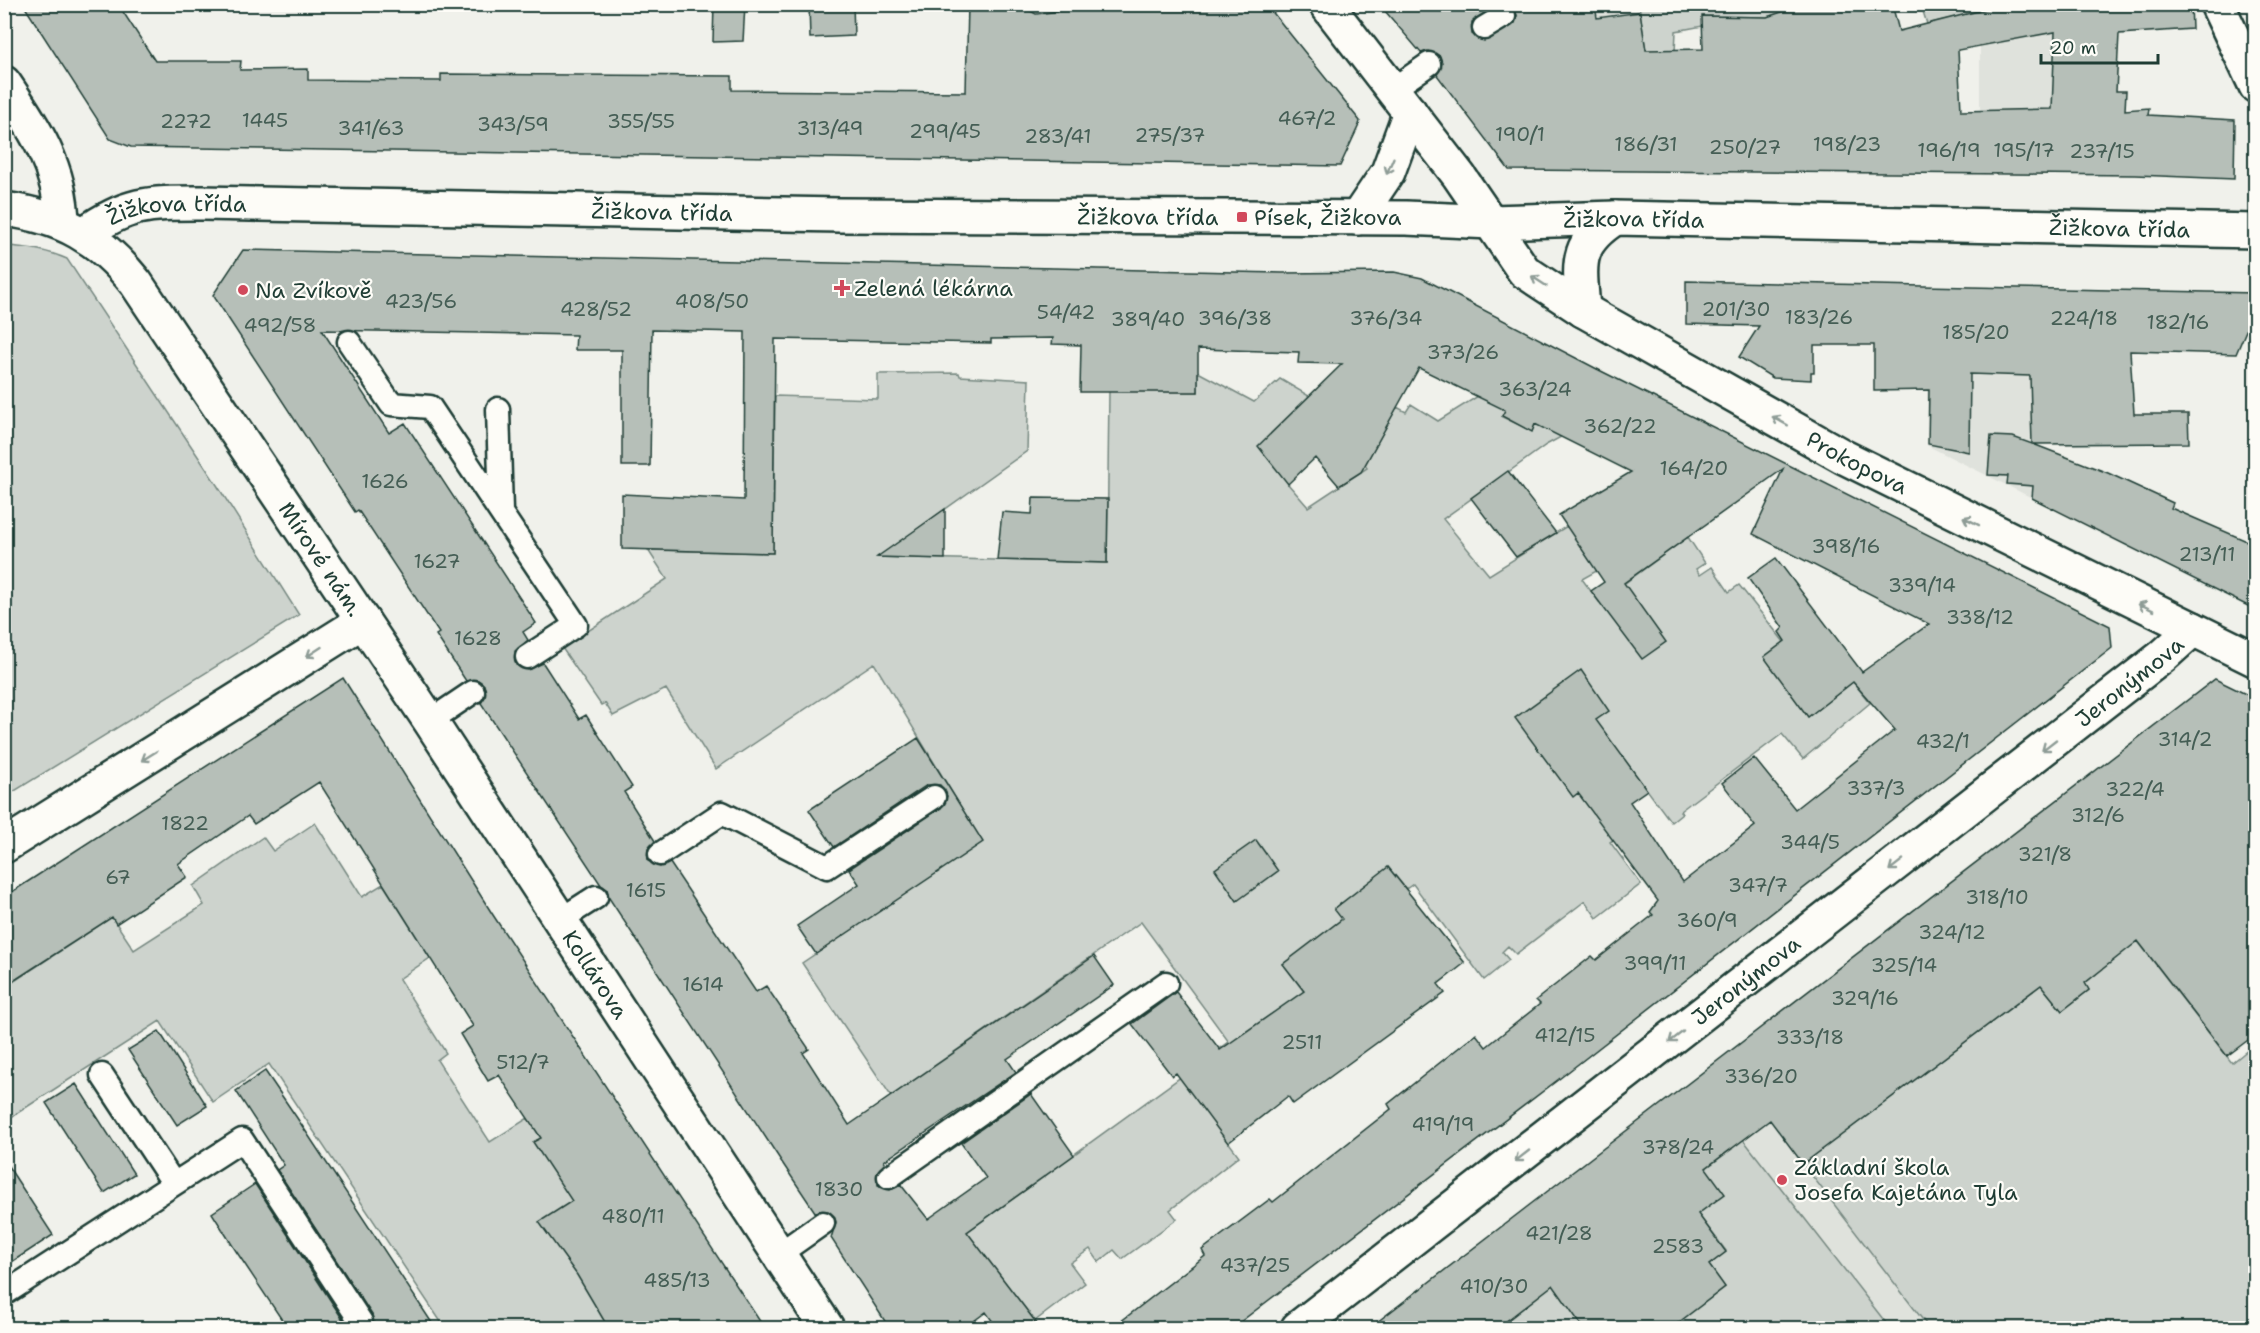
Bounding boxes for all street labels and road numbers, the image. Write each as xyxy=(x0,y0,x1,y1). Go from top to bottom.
street label: Žižkova třída xyxy=(101,188,247,232)
street label: Žižkova třída xyxy=(591,196,733,227)
street label: Žižkova třída xyxy=(1077,202,1219,232)
street label: Žižkova třída xyxy=(1563,203,1705,234)
street label: Žižkova třída xyxy=(2049,212,2191,244)
street label: Prokopova xyxy=(1801,424,1913,501)
street label: Mírové nám. xyxy=(272,496,370,622)
street label: Jeronýmova xyxy=(2069,630,2190,733)
street label: Kollárova xyxy=(556,924,635,1025)
street label: Jeronýmova xyxy=(1685,929,1806,1032)

